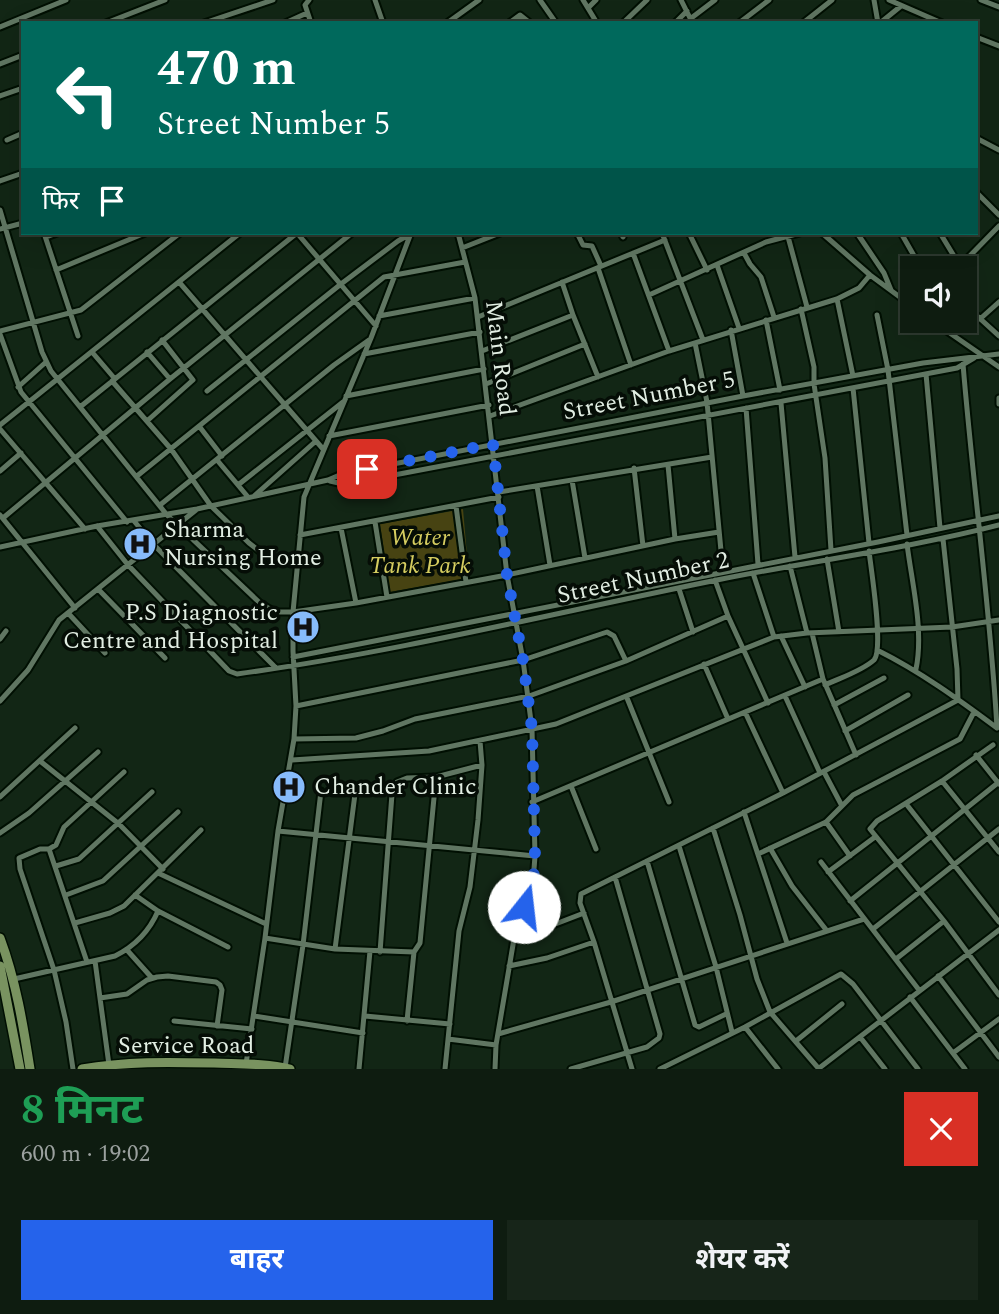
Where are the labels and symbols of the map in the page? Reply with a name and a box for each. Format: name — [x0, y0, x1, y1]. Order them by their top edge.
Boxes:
street label: Main Road — [475, 298, 525, 418]
street label: Street Number 5 — [560, 362, 738, 430]
pin — [337, 439, 397, 499]
place label: Sharma Nursing Home — [164, 512, 322, 576]
park label: Water Tank Park — [369, 520, 471, 584]
hospital icon: Sharma Nursing Home — [121, 525, 159, 563]
street label: Street Number 2 — [554, 542, 732, 614]
place label: P.S Diagnostic Centre and Hospital — [63, 595, 278, 659]
hospital icon: P.S Diagnostic Centre and Hospital — [284, 608, 322, 646]
hospital icon: Chander Clinic — [270, 768, 308, 806]
place label: Chander Clinic — [314, 769, 476, 805]
position arrow — [487, 870, 561, 944]
street label: Service Road — [118, 1028, 254, 1064]

